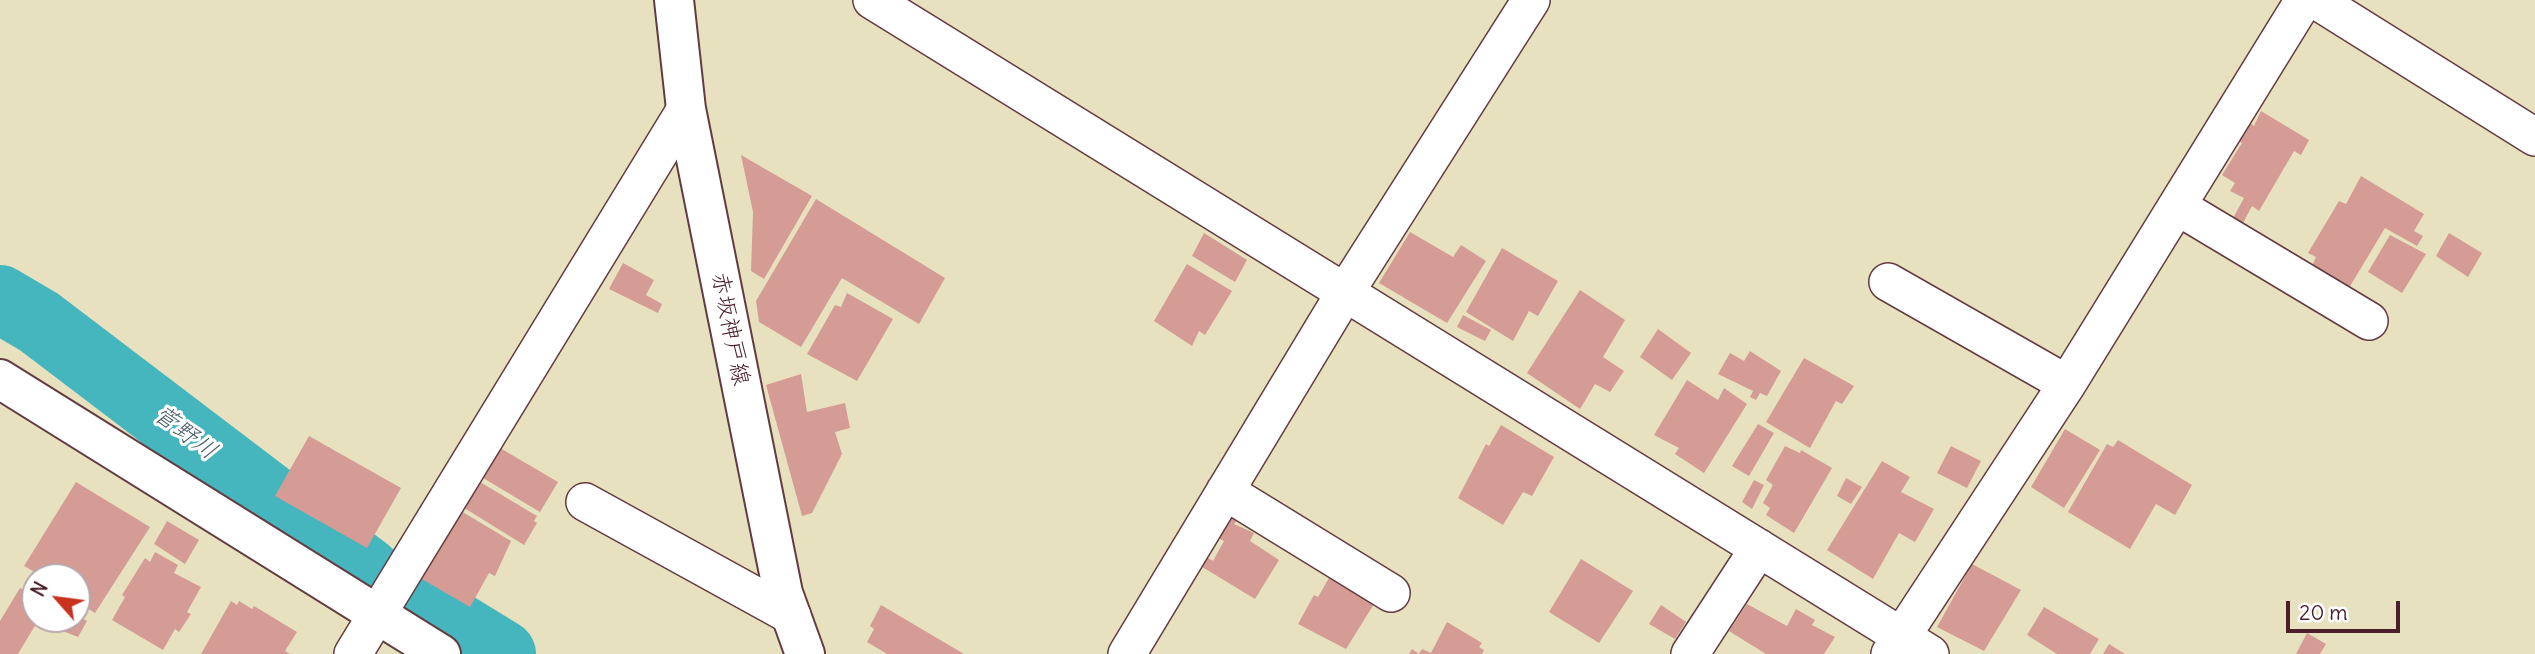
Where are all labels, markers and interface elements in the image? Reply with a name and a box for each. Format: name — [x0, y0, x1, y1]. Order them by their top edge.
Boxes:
street label: 赤坂神戸線 — [705, 270, 755, 388]
water label: 菅野川 — [148, 400, 222, 466]
north arrow — [21, 563, 91, 633]
text: N — [26, 578, 53, 601]
scale bar — [2290, 588, 2404, 632]
text: 20 m — [2299, 599, 2348, 626]

